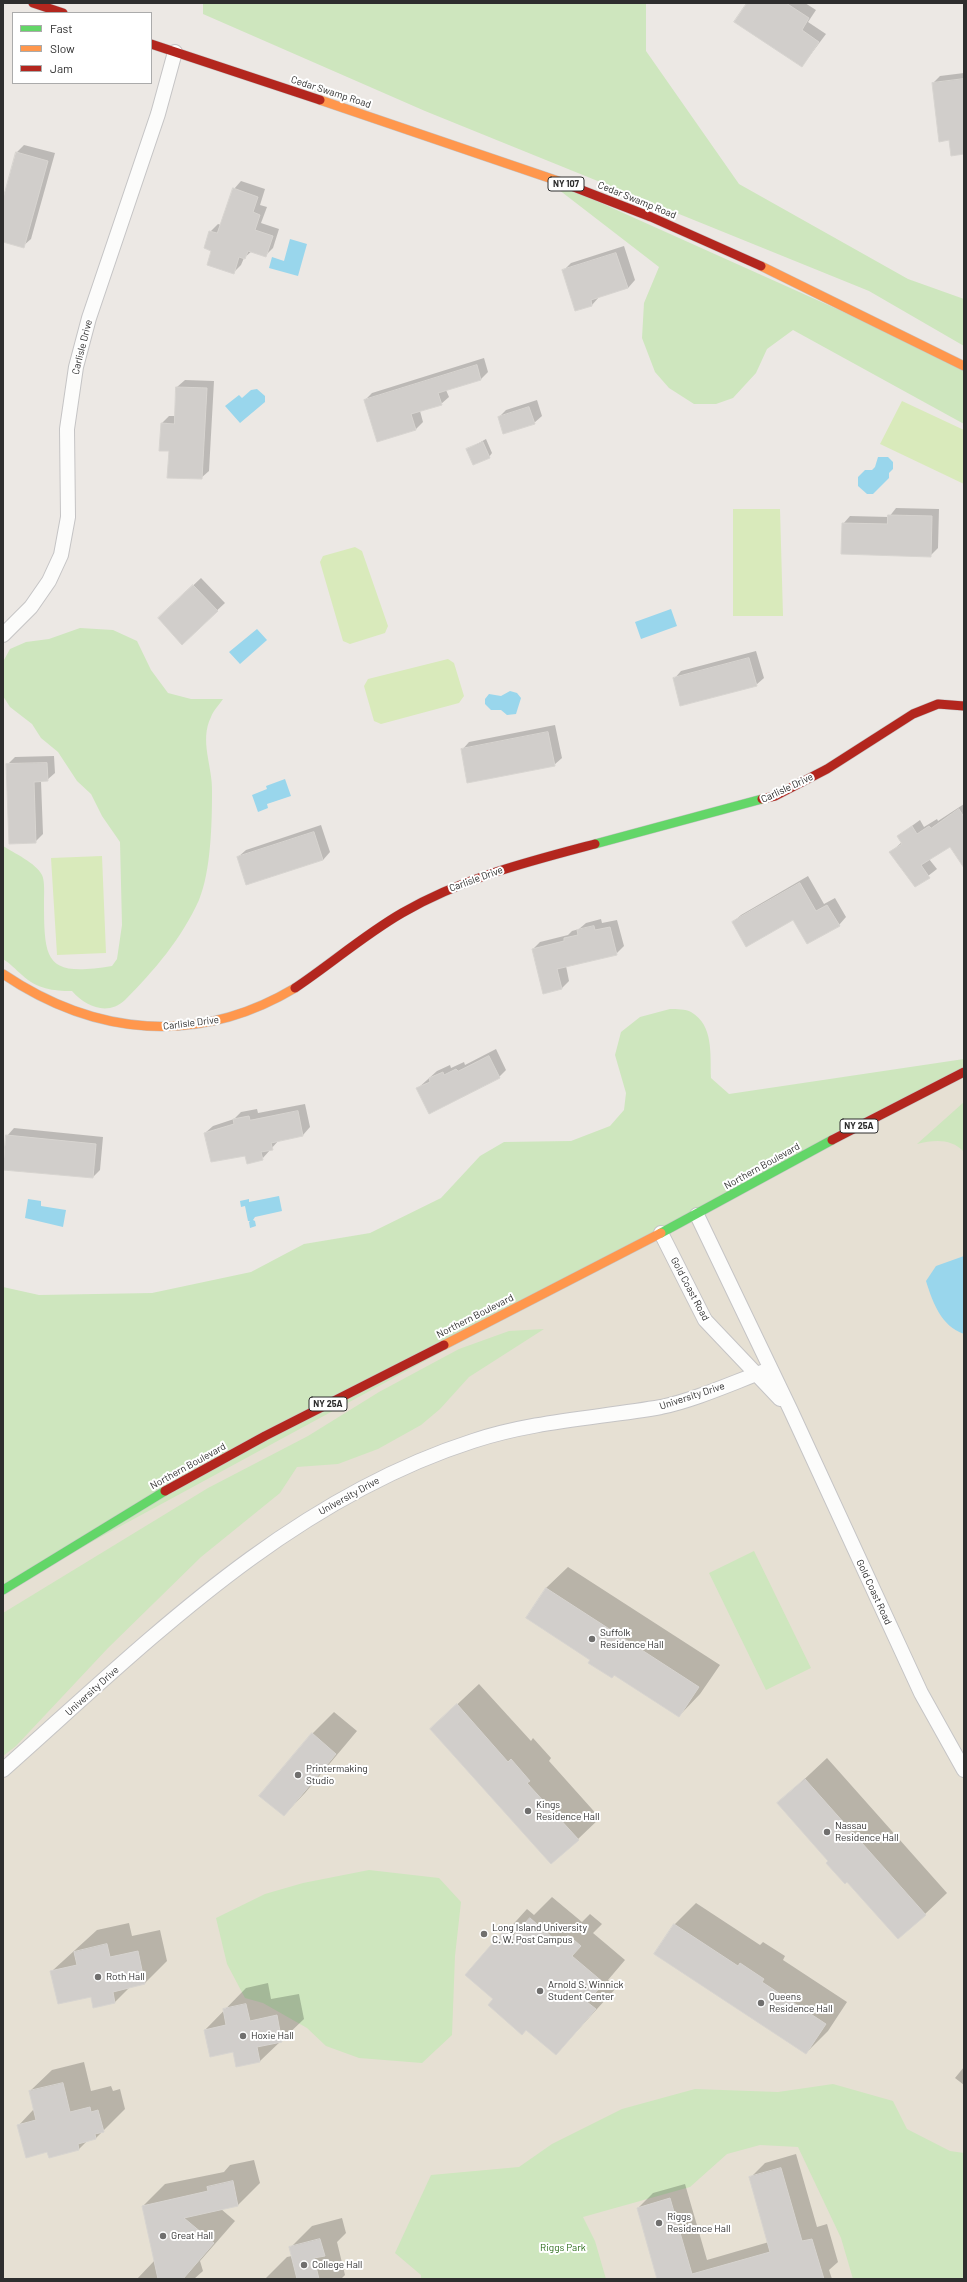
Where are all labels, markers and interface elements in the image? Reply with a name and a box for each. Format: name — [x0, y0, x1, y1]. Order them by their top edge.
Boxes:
legend — [12, 12, 152, 84]
text: Fast — [50, 21, 73, 35]
text: Slow — [50, 41, 75, 55]
text: Jam — [50, 61, 73, 75]
street label: Cedar Swamp Road — [289, 73, 373, 111]
road number: NY 107 — [548, 177, 584, 191]
street label: Cedar Swamp Road — [596, 179, 678, 221]
street label: Carlisle Drive — [69, 318, 95, 376]
street label: Carlisle Drive — [759, 771, 815, 805]
street label: Carlisle Drive — [447, 864, 505, 894]
street label: Carlisle Drive — [162, 1014, 220, 1032]
road number: NY 25A — [840, 1119, 878, 1133]
street label: Northern Boulevard — [722, 1140, 802, 1192]
street label: Gold Coast Road — [668, 1255, 712, 1323]
street label: Northern Boulevard — [435, 1291, 515, 1341]
street label: University Drive — [658, 1380, 726, 1412]
road number: NY 25A — [309, 1397, 347, 1411]
street label: Northern Boulevard — [148, 1440, 228, 1492]
street label: University Drive — [316, 1474, 382, 1518]
street label: Gold Coast Road — [854, 1558, 894, 1626]
place label: Suffolk Residence Hall — [600, 1627, 664, 1650]
marker: Suffolk Residence Hall — [587, 1634, 597, 1644]
street label: University Drive — [63, 1664, 121, 1718]
place label: Printermaking Studio — [306, 1763, 368, 1786]
marker: Printermaking Studio — [293, 1770, 303, 1780]
place label: Kings Residence Hall — [536, 1799, 600, 1822]
marker: Kings Residence Hall — [523, 1806, 533, 1816]
place label: Nassau Residence Hall — [835, 1820, 899, 1844]
marker: Nassau Residence Hall — [822, 1827, 832, 1837]
place label: Long Island University C. W. Post Campus — [492, 1922, 587, 1946]
marker: Long Island University C. W. Post Campus — [479, 1929, 489, 1939]
place label: Roth Hall — [106, 1971, 145, 1983]
marker: Roth Hall — [93, 1972, 103, 1982]
place label: Arnold S. Winnick Student Center — [548, 1979, 624, 2002]
marker: Arnold S. Winnick Student Center — [535, 1986, 545, 1996]
place label: Queens Residence Hall — [769, 1991, 833, 2014]
marker: Queens Residence Hall — [756, 1998, 766, 2008]
place label: Hoxie Hall — [251, 2030, 294, 2042]
marker: Hoxie Hall — [238, 2031, 248, 2041]
place label: Riggs Residence Hall — [667, 2211, 731, 2234]
marker: Riggs Residence Hall — [654, 2218, 664, 2228]
place label: Great Hall — [171, 2230, 213, 2242]
marker: Great Hall — [158, 2231, 168, 2241]
park label: Riggs Park — [540, 2242, 586, 2254]
place label: College Hall — [312, 2259, 362, 2271]
marker: College Hall — [299, 2260, 309, 2270]

